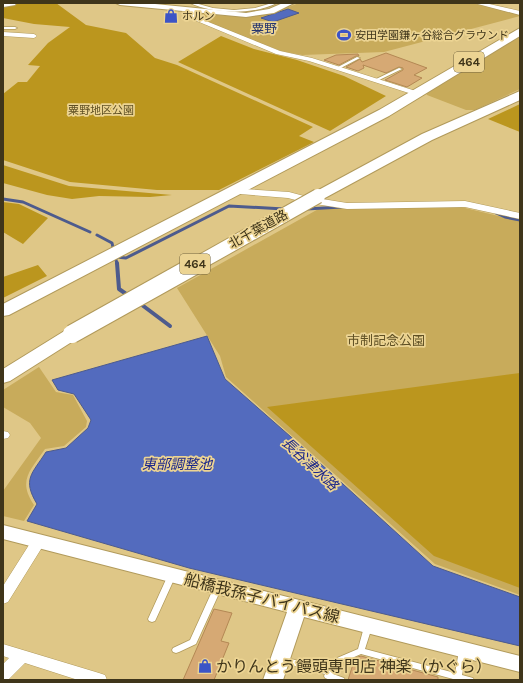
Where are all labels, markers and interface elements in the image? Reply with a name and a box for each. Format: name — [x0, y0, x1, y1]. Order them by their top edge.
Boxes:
shop icon: ホルン — [163, 8, 179, 24]
place label: ホルン — [182, 10, 215, 23]
district label: 粟野 — [251, 21, 277, 36]
sports icon: 安田学園鎌ヶ谷総合グラウンド — [336, 27, 352, 43]
place label: 安田学園鎌ヶ谷総合グラウンド — [355, 29, 509, 42]
road number: 464 — [454, 52, 484, 72]
park label: 粟野地区公園 — [68, 104, 134, 117]
street label: 北千葉道路 — [226, 207, 290, 251]
road number: 464 — [180, 254, 210, 274]
park label: 市制記念公園 — [347, 333, 425, 348]
water label: 長谷津水路 — [279, 434, 342, 495]
water label: 東部調整池 — [142, 456, 214, 473]
street label: 船橋我孫子バイパス線 — [182, 569, 342, 627]
place label: かりんとう饅頭専門店 神楽（かぐら） — [216, 657, 492, 676]
shop icon: かりんとう饅頭専門店 神楽（かぐら） — [197, 658, 213, 674]

